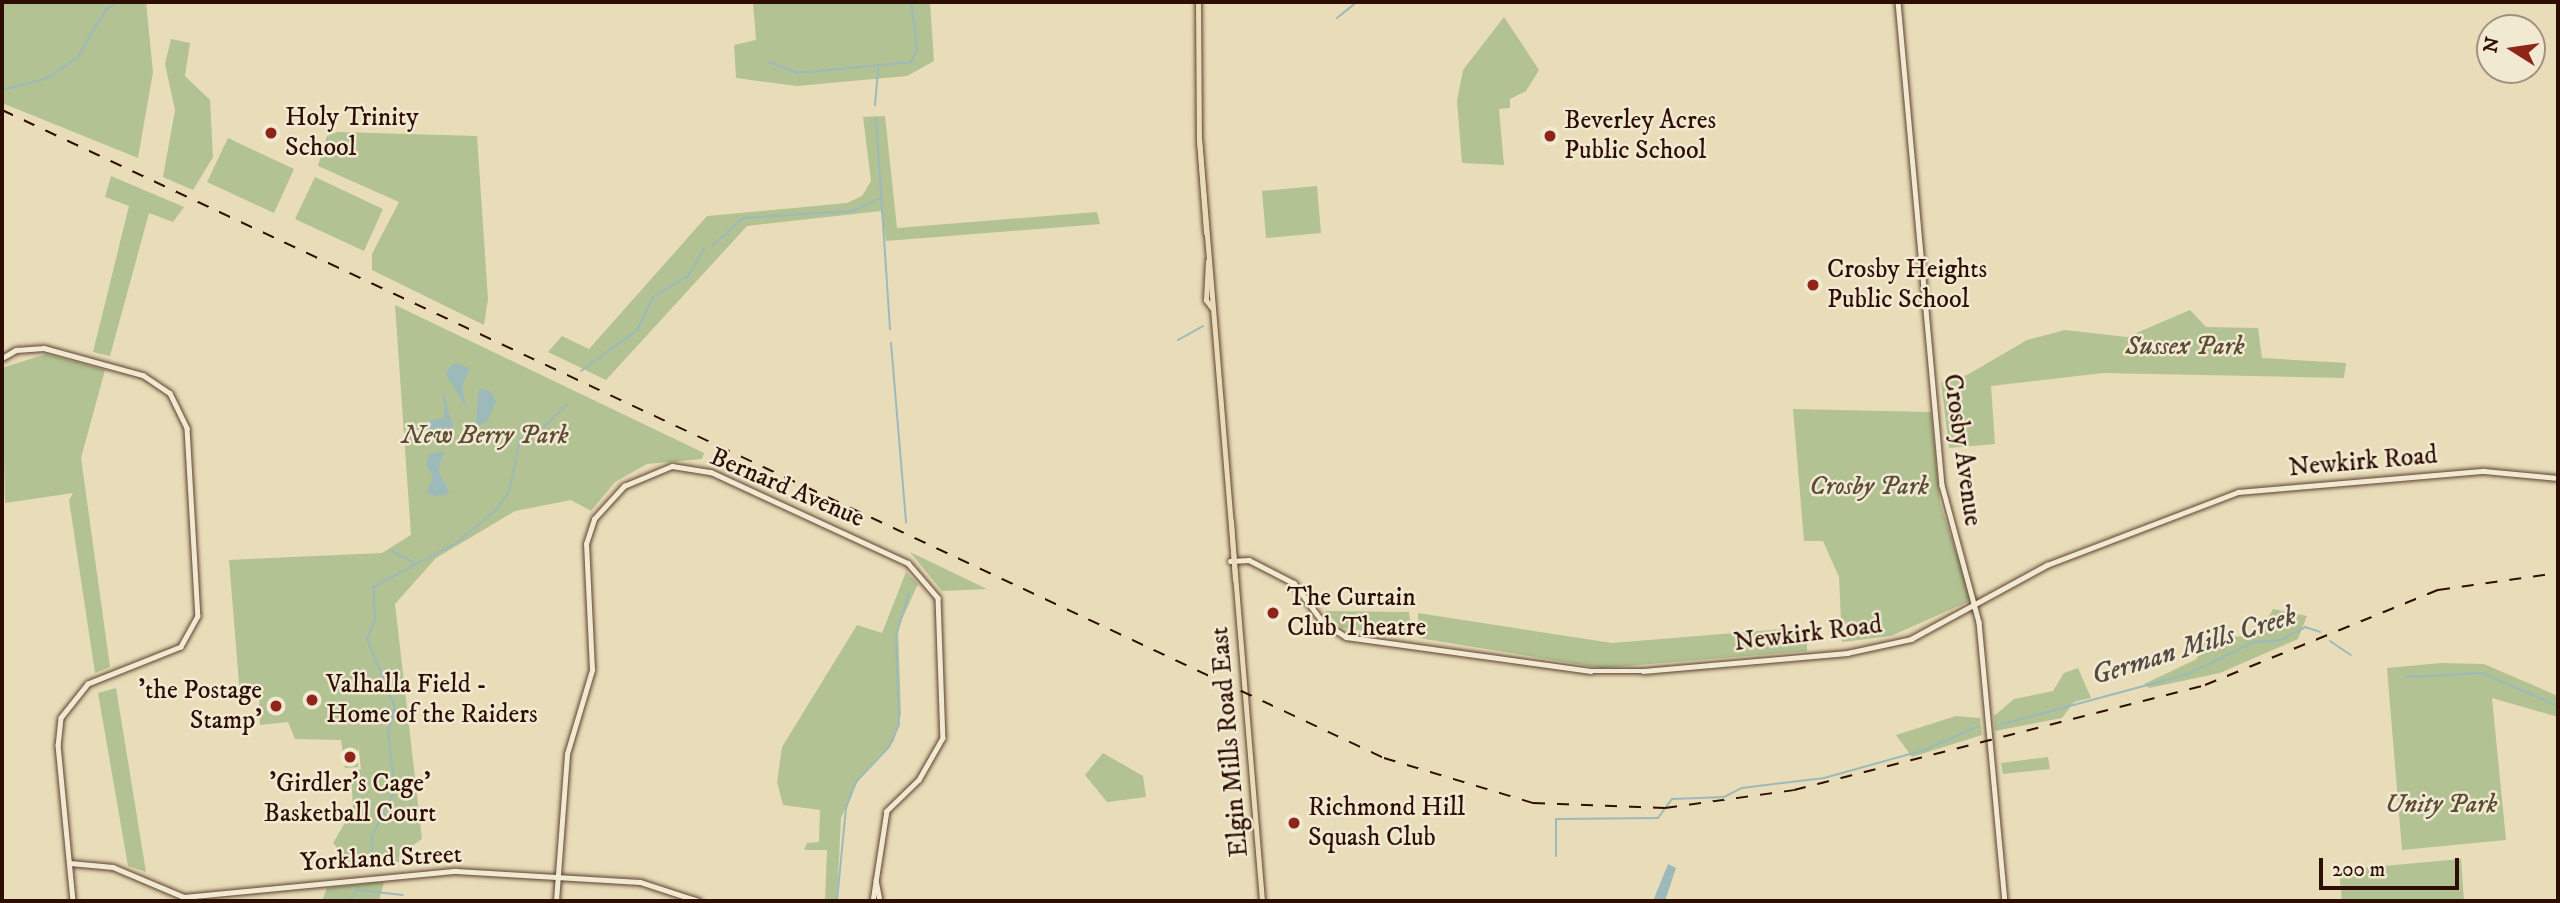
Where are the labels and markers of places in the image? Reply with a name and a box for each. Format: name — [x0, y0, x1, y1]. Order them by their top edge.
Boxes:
place label: Holy Trinity School — [285, 102, 419, 164]
place label: Beverley Acres Public School — [1564, 105, 1716, 166]
marker: Holy Trinity School — [263, 125, 279, 141]
marker: Beverley Acres Public School — [1542, 128, 1558, 144]
place label: Crosby Heights Public School — [1827, 254, 1987, 316]
marker: Crosby Heights Public School — [1805, 277, 1821, 293]
place label: The Curtain Club Theatre — [1287, 582, 1426, 644]
marker: The Curtain Club Theatre — [1265, 605, 1281, 621]
place label: Valhalla Field - Home of the Raiders — [326, 669, 538, 730]
place label: 'the Postage Stamp' — [139, 675, 262, 736]
marker: Valhalla Field - Home of the Raiders — [304, 692, 320, 708]
marker: 'the Postage Stamp' — [268, 698, 284, 714]
marker: 'Girdler's Cage' Basketball Court — [342, 749, 358, 765]
place label: 'Girdler's Cage' Basketball Court — [264, 768, 436, 830]
place label: Richmond Hill Squash Club — [1308, 792, 1465, 854]
marker: Richmond Hill Squash Club — [1286, 815, 1302, 831]

